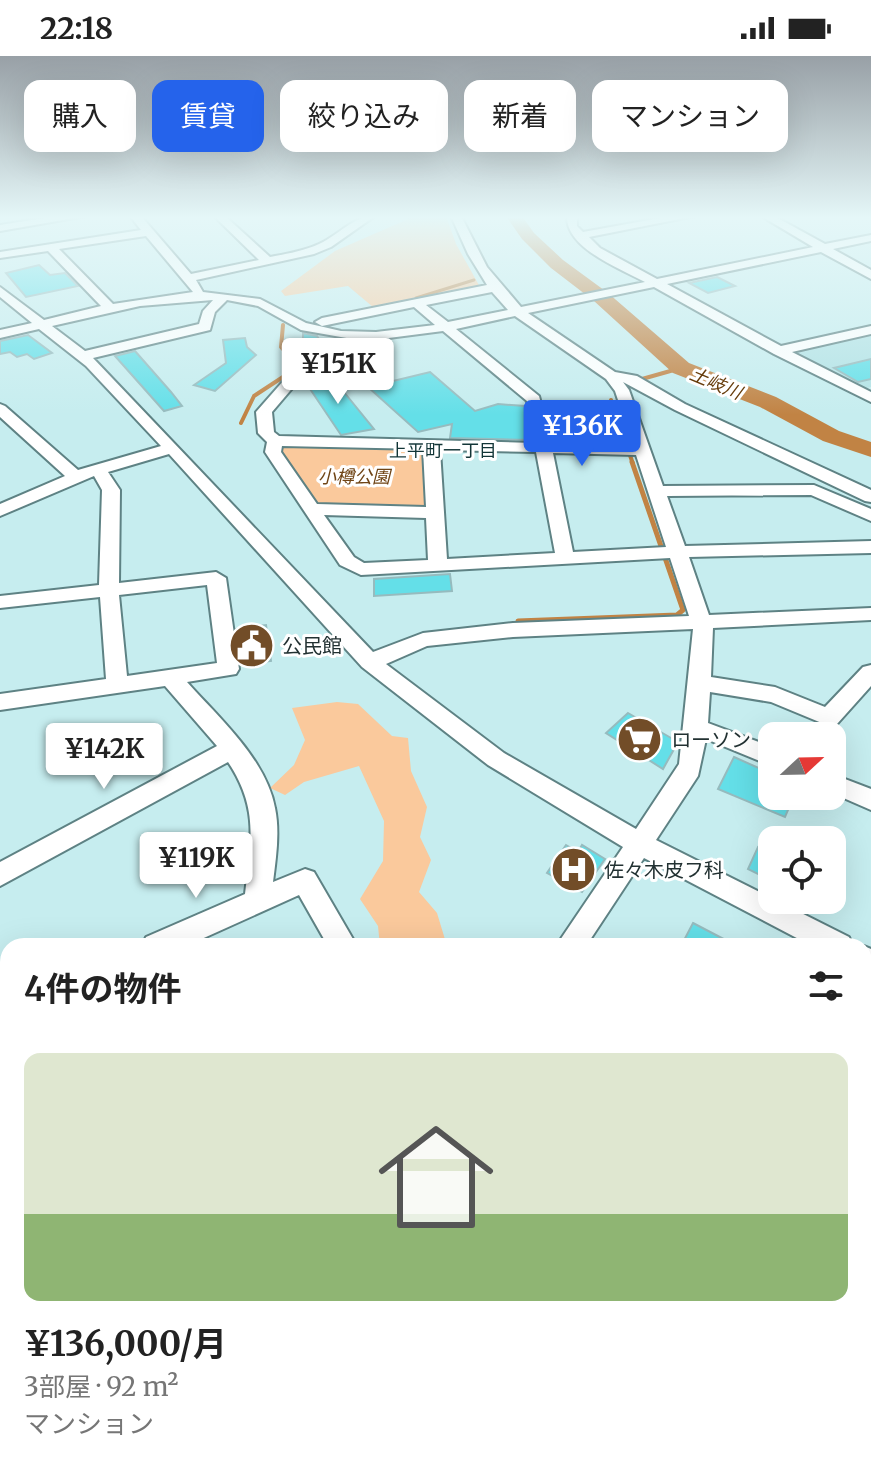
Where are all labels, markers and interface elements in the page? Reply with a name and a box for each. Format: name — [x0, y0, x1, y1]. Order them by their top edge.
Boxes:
text: 22:18 — [40, 9, 113, 47]
chip: 購入 — [24, 80, 136, 152]
chip: 賃貸 — [152, 80, 264, 152]
chip: 絞り込み — [280, 80, 448, 152]
chip: 新着 — [464, 80, 576, 152]
chip: マンション — [592, 80, 788, 152]
pin: ¥151K — [282, 338, 394, 406]
text: ¥151K — [300, 347, 376, 380]
water label: 土岐川 — [687, 362, 747, 405]
pin: ¥136K — [526, 400, 638, 468]
text: ¥136K — [542, 409, 622, 442]
district label: 上平町一丁目 — [389, 439, 497, 462]
park label: 小樽公園 — [318, 465, 393, 488]
public building icon: 公民館 — [227, 621, 275, 669]
place label: 公民館 — [282, 633, 342, 658]
supermarket icon: ローソン — [616, 715, 664, 763]
north arrow — [758, 722, 846, 810]
map controls — [758, 722, 846, 914]
pin: ¥142K — [48, 723, 160, 791]
place label: ローソン — [671, 727, 751, 752]
text: ¥142K — [64, 732, 144, 765]
button: locate — [758, 826, 846, 914]
pin: ¥119K — [140, 832, 252, 900]
text: ¥119K — [158, 841, 234, 874]
hospital icon: 佐々木皮フ科 — [549, 845, 597, 893]
place label: 佐々木皮フ科 — [604, 857, 724, 882]
icon: filters — [804, 964, 848, 1008]
text: 4件の物件 — [24, 968, 182, 1010]
icon: home — [364, 1105, 508, 1249]
text: ¥136,000/月 — [24, 1323, 227, 1365]
text: 3部屋 · 92 m² — [24, 1370, 178, 1403]
text: マンション — [24, 1407, 154, 1440]

